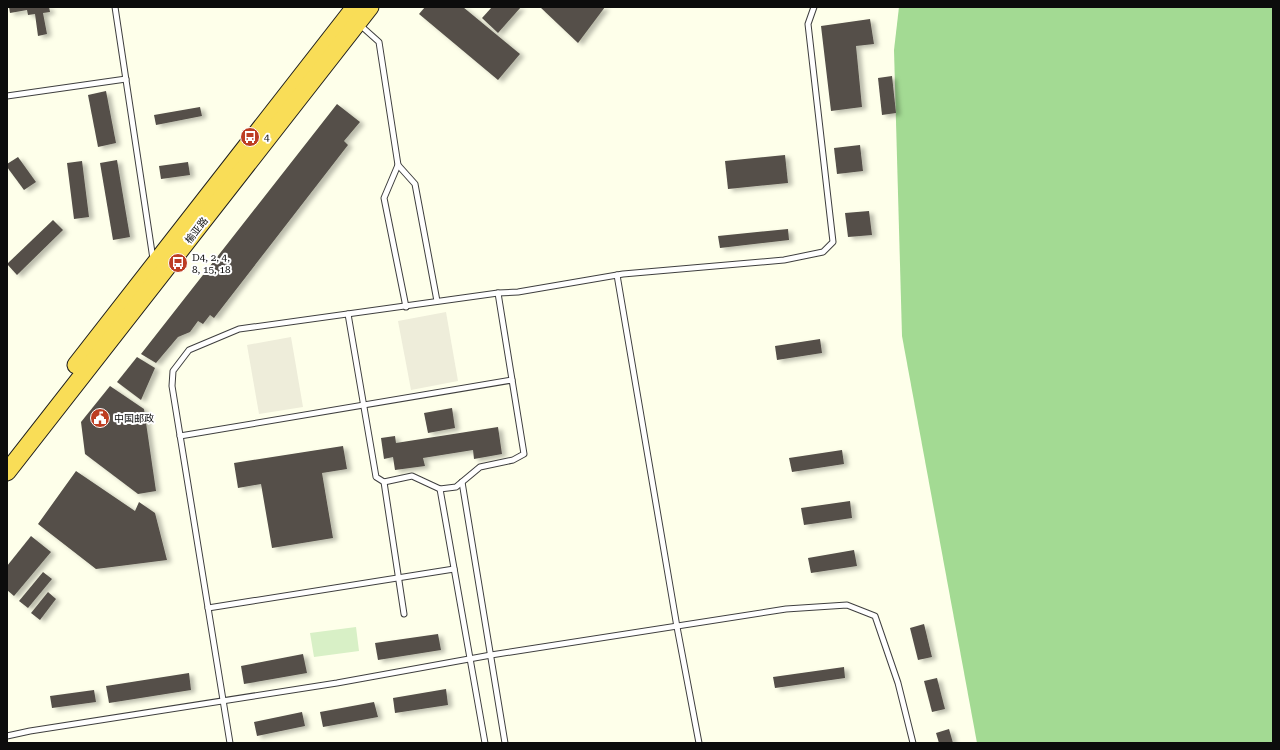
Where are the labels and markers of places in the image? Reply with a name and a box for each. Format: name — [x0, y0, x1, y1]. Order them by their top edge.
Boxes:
bus stop icon: 4 — [239, 126, 261, 148]
place label: 4 — [264, 132, 270, 143]
bus stop icon: D4, 2, 4, 8, 15, 18 — [167, 252, 189, 274]
place label: D4, 2, 4, 8, 15, 18 — [192, 252, 231, 275]
public building icon: 中国邮政 — [89, 407, 111, 429]
place label: 中国邮政 — [114, 413, 154, 424]

